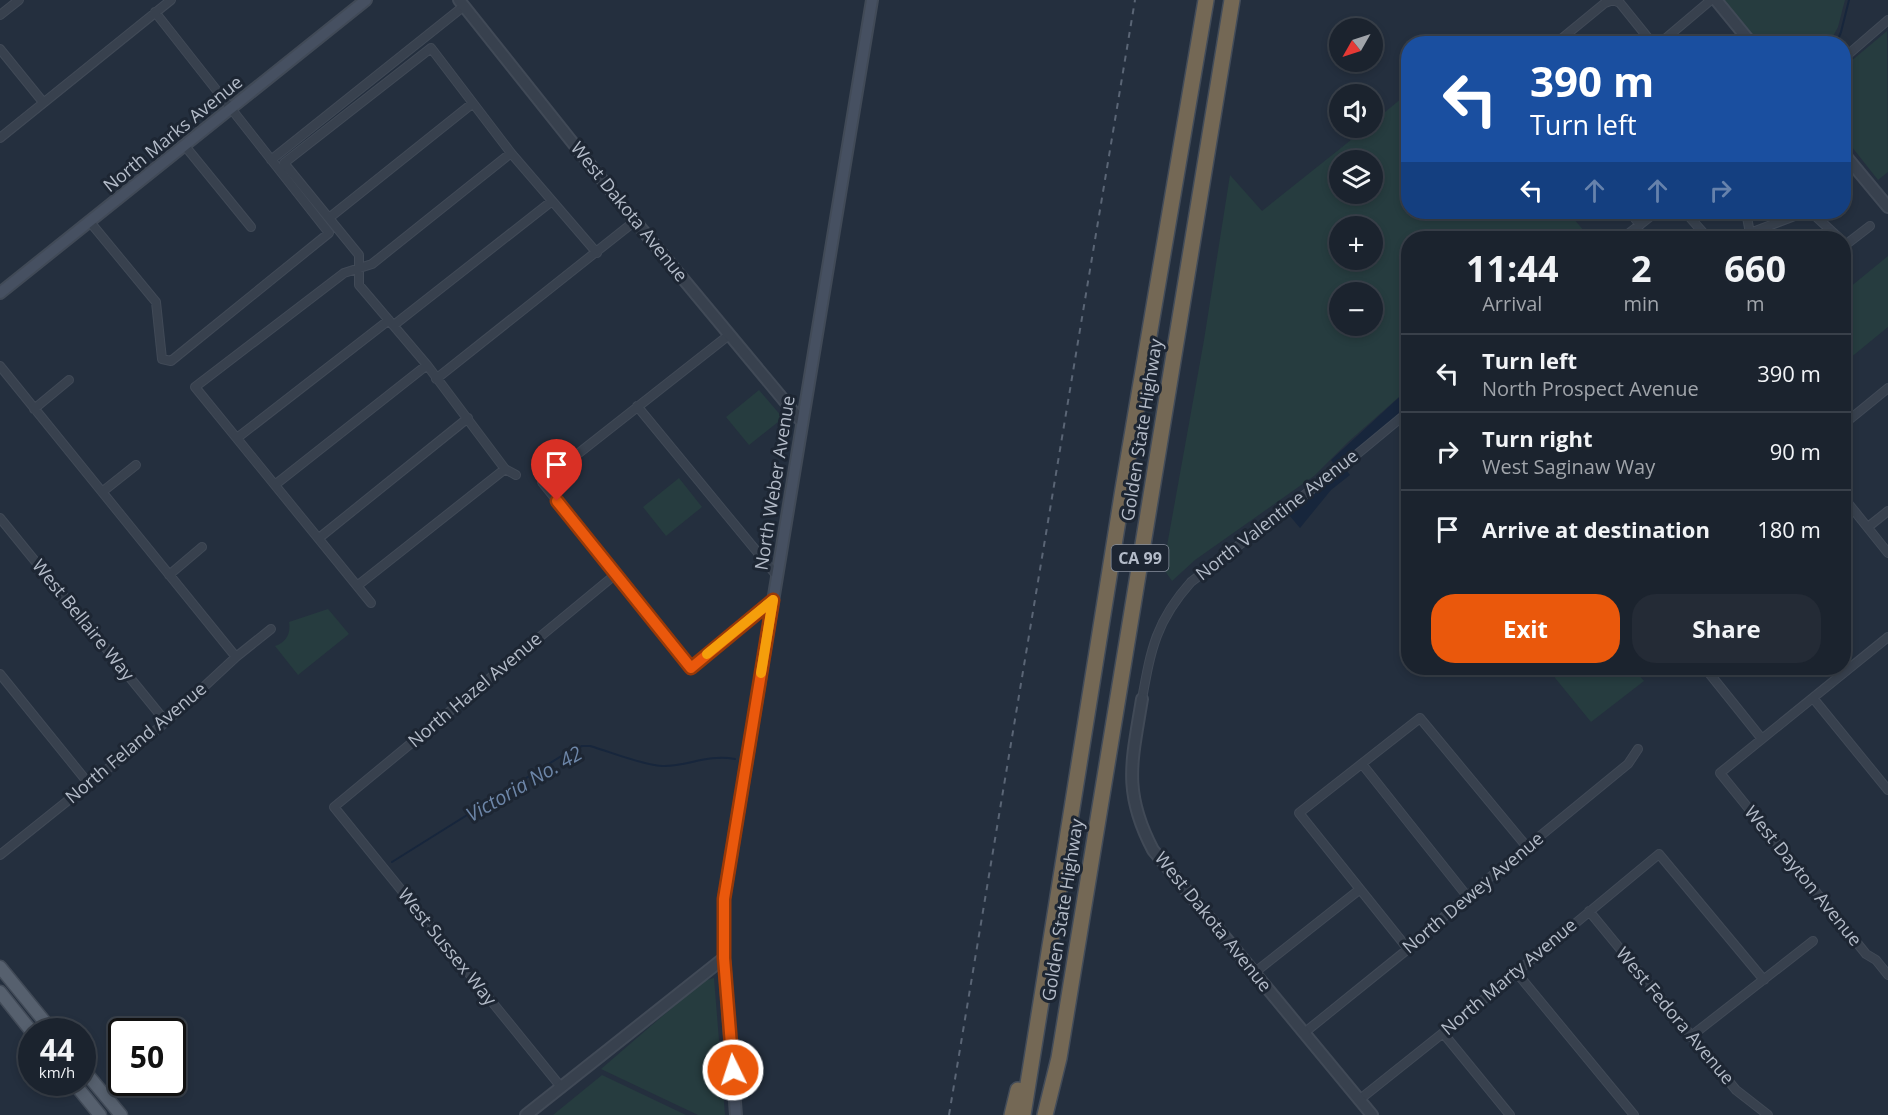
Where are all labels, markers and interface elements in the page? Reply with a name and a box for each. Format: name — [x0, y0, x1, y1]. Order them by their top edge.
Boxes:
north arrow — [1329, 18, 1383, 72]
map controls — [1329, 18, 1383, 336]
text: 390 m — [1530, 52, 1654, 109]
icon: left — [1431, 60, 1509, 138]
street label: North Marks Avenue — [98, 70, 247, 197]
button: sound — [1329, 84, 1383, 138]
text: Turn left — [1530, 106, 1637, 143]
street label: West Dakota Avenue — [566, 136, 694, 286]
button: layers — [1329, 150, 1383, 204]
icon: left — [1515, 174, 1548, 207]
icon: ahead — [1578, 174, 1611, 207]
icon: ahead — [1641, 174, 1674, 207]
icon: right — [1704, 174, 1737, 207]
button: + — [1329, 216, 1383, 270]
text: 11:44 — [1466, 244, 1559, 293]
text: 2 — [1631, 244, 1652, 293]
text: 660 — [1724, 244, 1786, 293]
button: − — [1329, 282, 1383, 336]
text: Arrival — [1482, 290, 1542, 317]
text: min — [1623, 290, 1659, 317]
text: m — [1746, 290, 1764, 317]
street label: Golden State Highway — [1115, 336, 1167, 523]
text: Turn left — [1482, 345, 1577, 375]
icon: left — [1431, 357, 1464, 390]
text: 390 m — [1757, 358, 1821, 388]
text: North Prospect Avenue — [1482, 375, 1699, 402]
street label: North Weber Avenue — [748, 394, 800, 572]
text: Turn right — [1482, 423, 1593, 453]
icon: right — [1431, 435, 1464, 468]
text: 90 m — [1770, 436, 1821, 466]
pin — [531, 439, 582, 501]
street label: North Valentine Avenue — [1190, 443, 1362, 585]
icon: arrive — [540, 448, 573, 481]
text: West Saginaw Way — [1482, 453, 1655, 480]
icon: arrive — [1431, 513, 1464, 546]
text: Arrive at destination — [1482, 514, 1710, 544]
text: 180 m — [1757, 514, 1821, 544]
road number: CA 99 — [1112, 545, 1168, 571]
street label: West Bellaire Way — [27, 554, 141, 686]
button: Exit — [1431, 594, 1620, 663]
button: Share — [1632, 594, 1821, 663]
street label: North Hazel Avenue — [402, 626, 546, 752]
street label: North Feland Avenue — [60, 676, 211, 808]
water label: Victoria No. 42 — [461, 739, 587, 828]
street label: West Dayton Avenue — [1740, 800, 1868, 951]
street label: Golden State Highway — [1036, 816, 1088, 1003]
street label: North Dewey Avenue — [1397, 826, 1548, 958]
street label: West Dakota Avenue — [1150, 846, 1278, 996]
street label: West Sussex Way — [393, 883, 503, 1011]
street label: North Marty Avenue — [1435, 912, 1581, 1040]
street label: West Fedora Avenue — [1611, 942, 1740, 1089]
speed limit sign: 50 — [108, 1018, 186, 1096]
text: 44 — [40, 1029, 74, 1070]
position arrow — [701, 1038, 765, 1102]
text: km/h — [39, 1062, 75, 1082]

